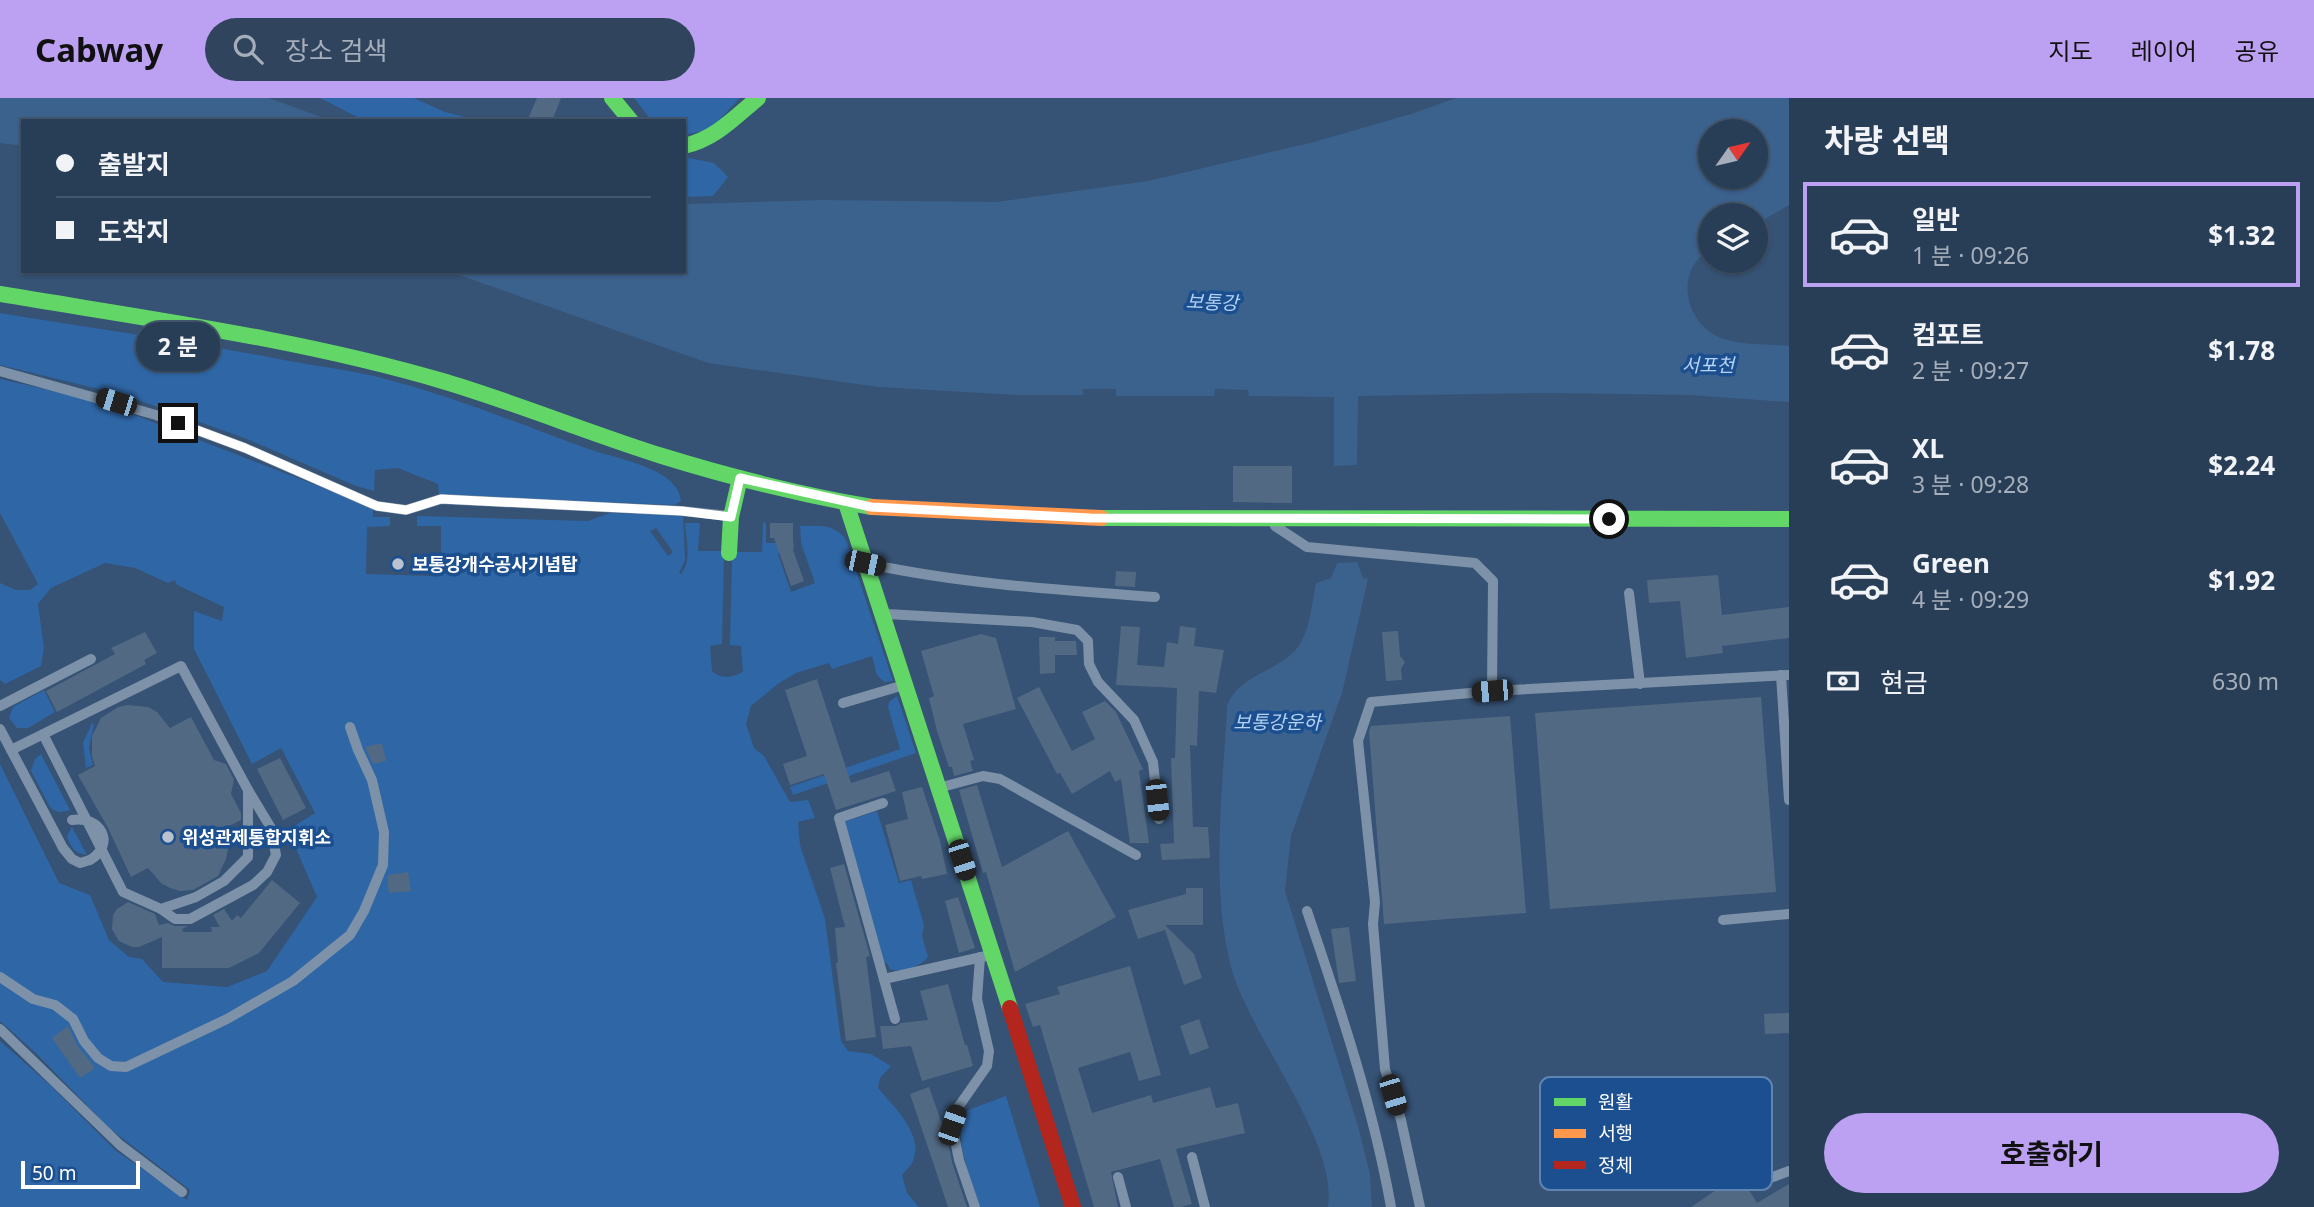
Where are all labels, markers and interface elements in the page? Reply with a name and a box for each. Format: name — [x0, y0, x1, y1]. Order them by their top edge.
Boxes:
search box — [205, 18, 695, 81]
text: Cabway — [35, 27, 163, 72]
icon: search — [229, 30, 267, 68]
text: 장소 검색 — [285, 32, 387, 68]
text: 지도 — [2048, 34, 2093, 67]
text: 레이어 — [2131, 34, 2197, 67]
text: 공유 — [2235, 34, 2279, 67]
text: 차량 선택 — [1824, 118, 1950, 161]
north arrow — [1698, 119, 1768, 189]
map controls — [1698, 119, 1768, 273]
text: 출발지 — [98, 146, 170, 182]
text: 일반 — [1912, 201, 1960, 237]
button: layers — [1698, 203, 1768, 273]
icon: car — [1828, 203, 1891, 266]
text: 도착지 — [98, 213, 170, 249]
text: $1.32 — [2208, 217, 2275, 253]
text: 1 분 · 09:26 — [1912, 239, 2029, 271]
water label: 보통강 — [1185, 288, 1241, 316]
text: 컴포트 — [1912, 316, 1984, 352]
icon: car — [1828, 318, 1891, 381]
callout: 2 분 — [136, 322, 220, 370]
text: 2 분 — [158, 330, 198, 362]
text: $1.78 — [2208, 332, 2275, 368]
water label: 서포천 — [1682, 352, 1736, 378]
text: 2 분 · 09:27 — [1912, 354, 2029, 386]
car — [93, 386, 140, 418]
route end — [162, 407, 194, 439]
text: XL — [1912, 430, 1944, 466]
icon: car — [1828, 433, 1891, 496]
text: $2.24 — [2208, 447, 2275, 483]
text: 3 분 · 09:28 — [1912, 468, 2029, 500]
route start — [1593, 503, 1625, 535]
text: Green — [1912, 545, 1990, 581]
car — [843, 548, 888, 578]
icon: car — [1828, 548, 1891, 611]
place label: 보통강개수공사기념탑 — [412, 552, 578, 576]
marker: 보통강개수공사기념탑 — [390, 556, 406, 572]
text: $1.92 — [2208, 562, 2275, 598]
text: 4 분 · 09:29 — [1912, 583, 2029, 615]
icon: cash — [1824, 662, 1862, 700]
text: 현금 — [1880, 664, 1928, 700]
text: 630 m — [2212, 665, 2279, 697]
car — [1471, 679, 1514, 703]
water label: 보통강운하 — [1233, 709, 1323, 735]
car — [1145, 778, 1170, 822]
place label: 위성관제통합지휘소 — [182, 825, 331, 849]
marker: 위성관제통합지휘소 — [160, 829, 176, 845]
car — [946, 837, 979, 883]
car — [1377, 1072, 1410, 1118]
legend — [1540, 1077, 1772, 1190]
text: 원활 — [1598, 1089, 1633, 1115]
car — [936, 1102, 969, 1148]
button: 호출하기 — [1824, 1113, 2279, 1193]
text: 서행 — [1598, 1120, 1633, 1146]
text: 정체 — [1598, 1152, 1633, 1178]
scale bar — [21, 1158, 140, 1190]
text: 50 m — [32, 1160, 76, 1186]

